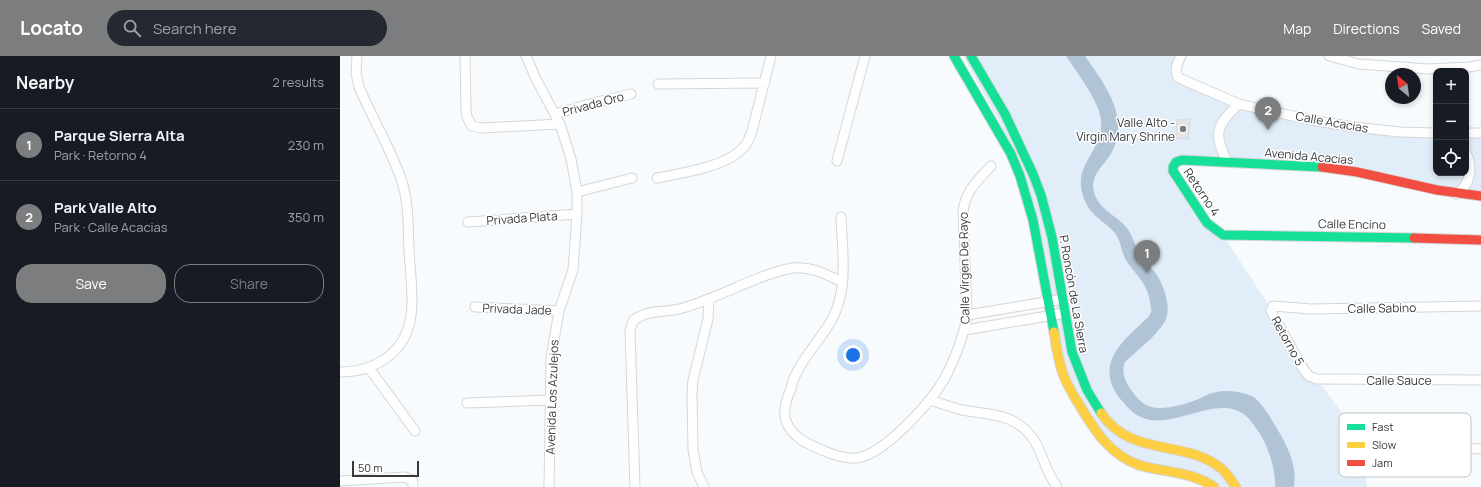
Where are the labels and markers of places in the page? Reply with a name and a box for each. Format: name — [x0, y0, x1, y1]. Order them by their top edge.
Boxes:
pin: 2 — [1255, 97, 1281, 130]
place label: Valle Alto - Virgin Mary Shrine — [1076, 114, 1175, 145]
marker: Valle Alto - Virgin Mary Shrine — [1178, 124, 1188, 134]
pin: 1 — [1134, 240, 1160, 273]

